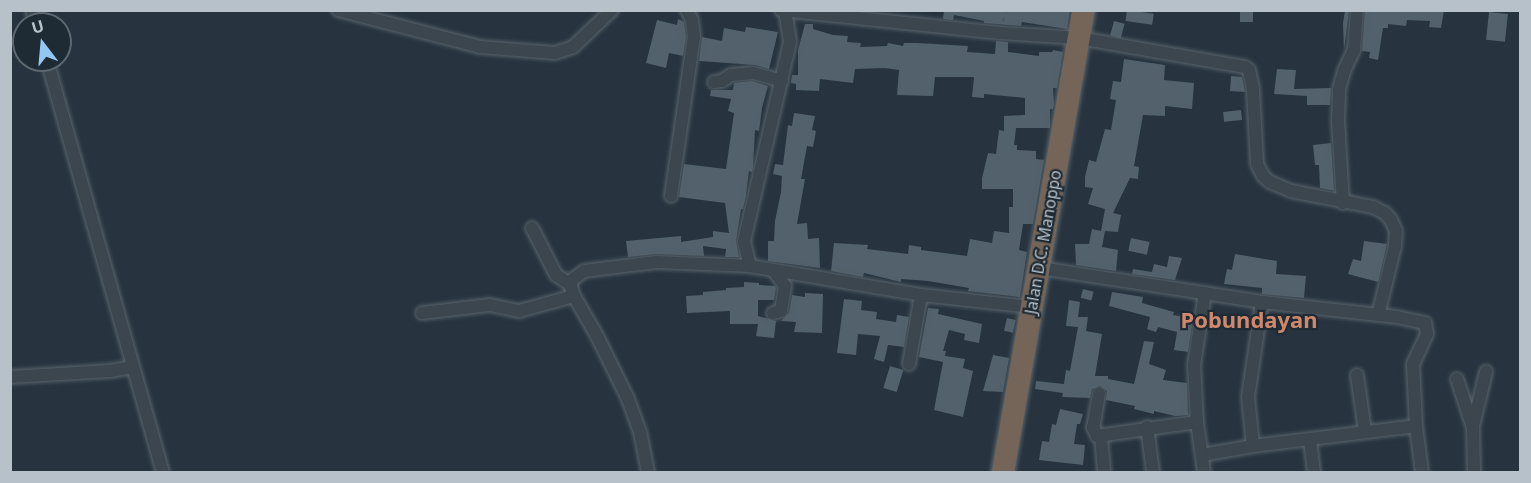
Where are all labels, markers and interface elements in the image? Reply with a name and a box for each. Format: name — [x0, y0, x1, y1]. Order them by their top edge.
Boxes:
north arrow — [12, 12, 72, 72]
text: U — [29, 14, 46, 39]
street label: Jalan D.C. Manoppo — [1021, 168, 1065, 316]
district label: Pobundayan — [1180, 307, 1318, 333]

